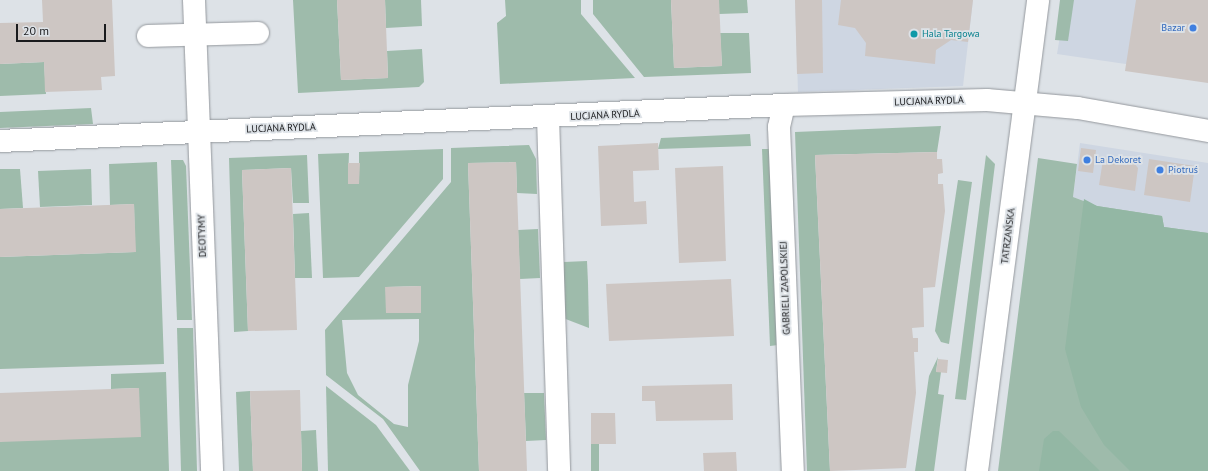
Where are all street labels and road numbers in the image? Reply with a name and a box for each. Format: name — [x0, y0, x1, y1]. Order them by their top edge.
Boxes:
street label: LUCJANA RYDLA — [894, 94, 964, 108]
street label: LUCJANA RYDLA — [570, 107, 640, 123]
street label: LUCJANA RYDLA — [246, 121, 316, 135]
street label: TATRZAŃSKA — [999, 207, 1017, 265]
street label: DEOTYMY — [195, 214, 209, 258]
street label: GABRIELI ZAPOLSKIEJ — [777, 241, 793, 335]

